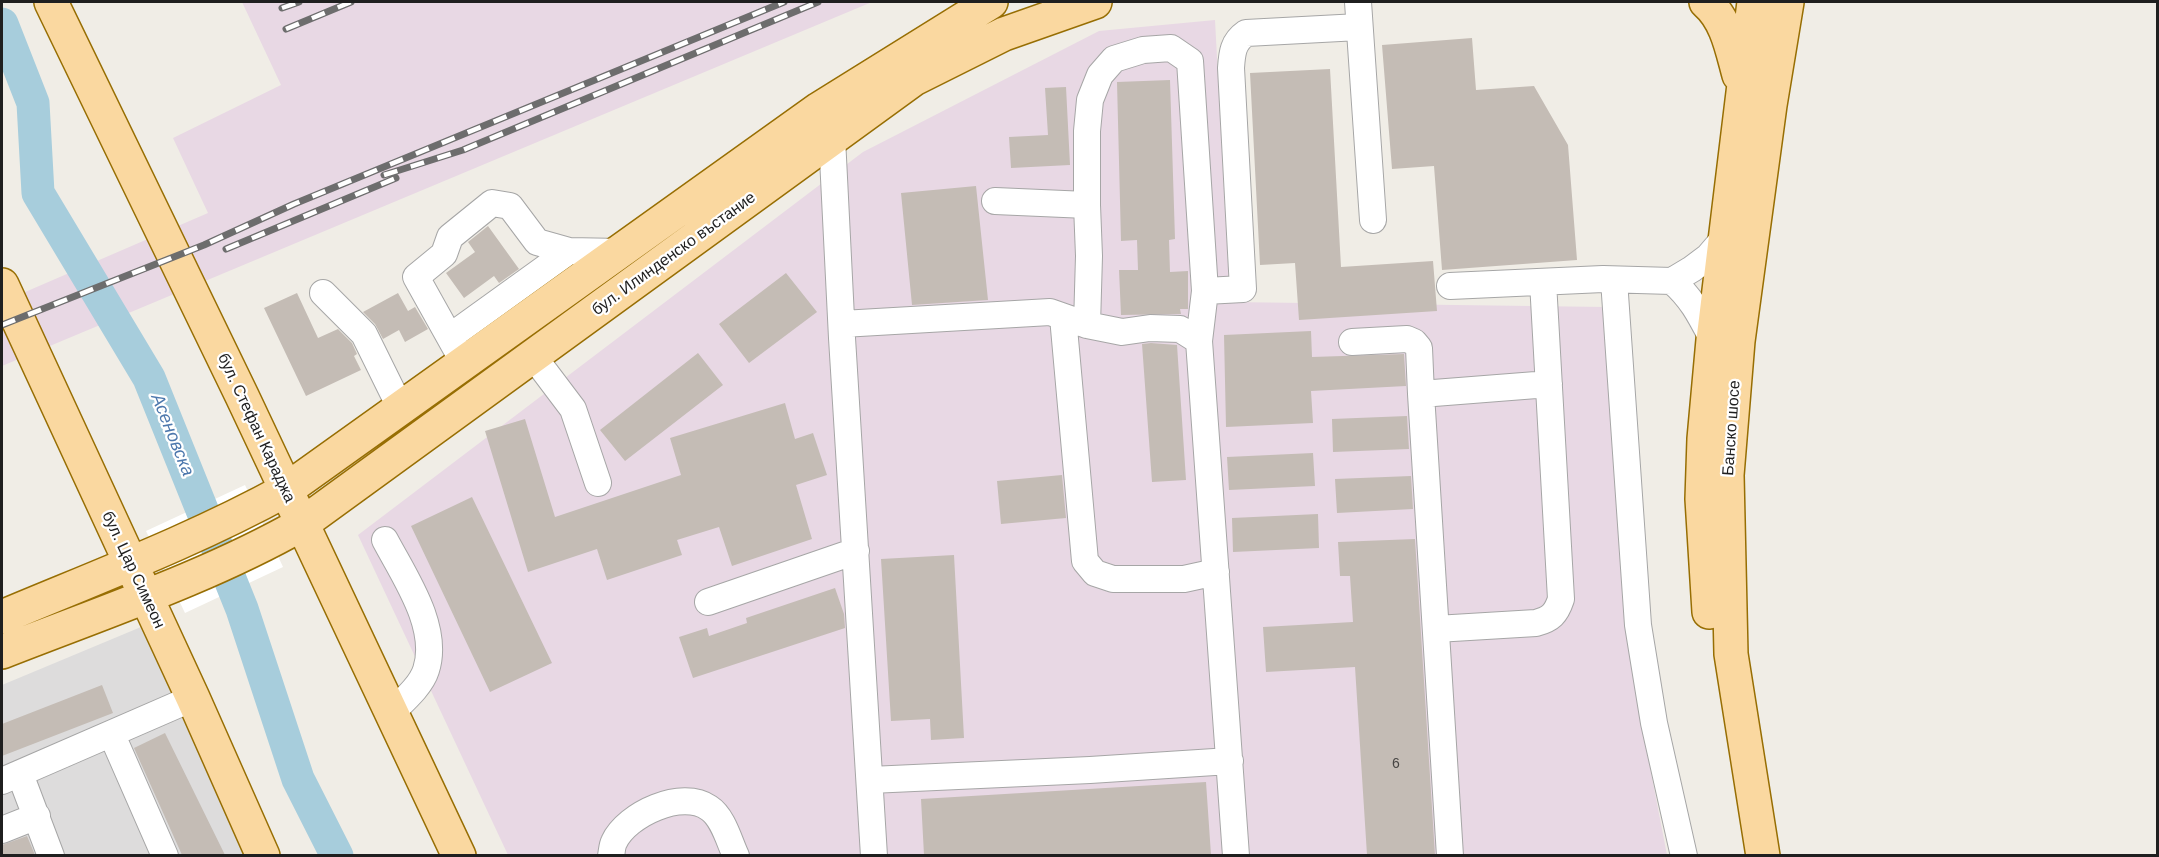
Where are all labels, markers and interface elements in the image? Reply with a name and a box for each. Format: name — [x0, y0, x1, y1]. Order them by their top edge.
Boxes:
street label: бул. Илинденско въстание — [588, 188, 760, 320]
street label: бул. Стефан Караджа — [213, 350, 299, 506]
street label: Банско шосе — [1719, 380, 1745, 476]
water label: Асеновска — [146, 391, 198, 479]
street label: бул. Цар Симеон — [97, 508, 169, 632]
house number: 6 — [1392, 756, 1400, 772]

